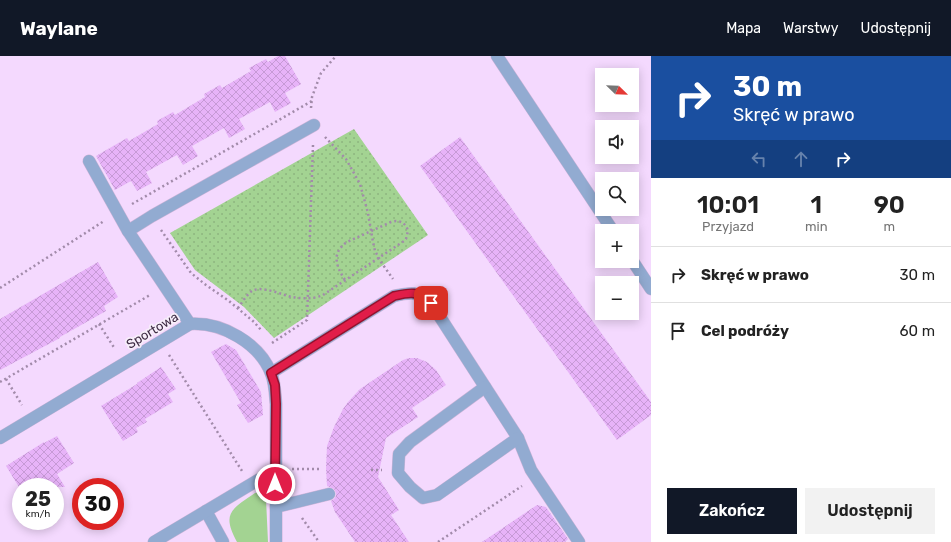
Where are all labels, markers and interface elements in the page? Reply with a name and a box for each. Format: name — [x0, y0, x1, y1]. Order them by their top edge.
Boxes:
text: Waylane — [20, 17, 98, 40]
text: Mapa — [726, 20, 761, 37]
text: Warstwy — [783, 20, 839, 37]
text: Udostępnij — [861, 20, 931, 37]
north arrow — [595, 68, 639, 112]
map controls — [595, 68, 639, 320]
text: 30 m — [733, 70, 802, 103]
icon: right — [667, 72, 719, 124]
text: Skręć w prawo — [733, 104, 854, 126]
button: sound — [595, 120, 639, 164]
icon: left — [748, 148, 770, 170]
icon: ahead — [790, 148, 812, 170]
icon: right — [832, 148, 854, 170]
button: search — [595, 172, 639, 216]
text: 10:01 — [697, 191, 759, 219]
text: 1 — [811, 191, 822, 219]
text: 90 — [874, 191, 905, 219]
text: Przyjazd — [702, 219, 754, 234]
text: min — [805, 219, 828, 234]
text: m — [884, 219, 895, 234]
button: + — [595, 224, 639, 268]
icon: right — [667, 264, 689, 286]
text: Skręć w prawo — [701, 266, 809, 284]
text: 30 m — [899, 266, 935, 284]
button: − — [595, 276, 639, 320]
pin — [414, 286, 448, 320]
icon: arrive — [420, 292, 442, 314]
street label: Sportowa — [124, 309, 181, 352]
icon: arrive — [667, 320, 689, 342]
text: Cel podróży — [701, 322, 789, 340]
text: 60 m — [899, 322, 935, 340]
position arrow — [254, 463, 296, 505]
speed limit sign: 30 — [72, 478, 124, 530]
text: 25 — [25, 487, 51, 511]
button: Zakończ — [667, 488, 797, 534]
button: Udostępnij — [805, 488, 935, 534]
text: km/h — [26, 508, 50, 520]

